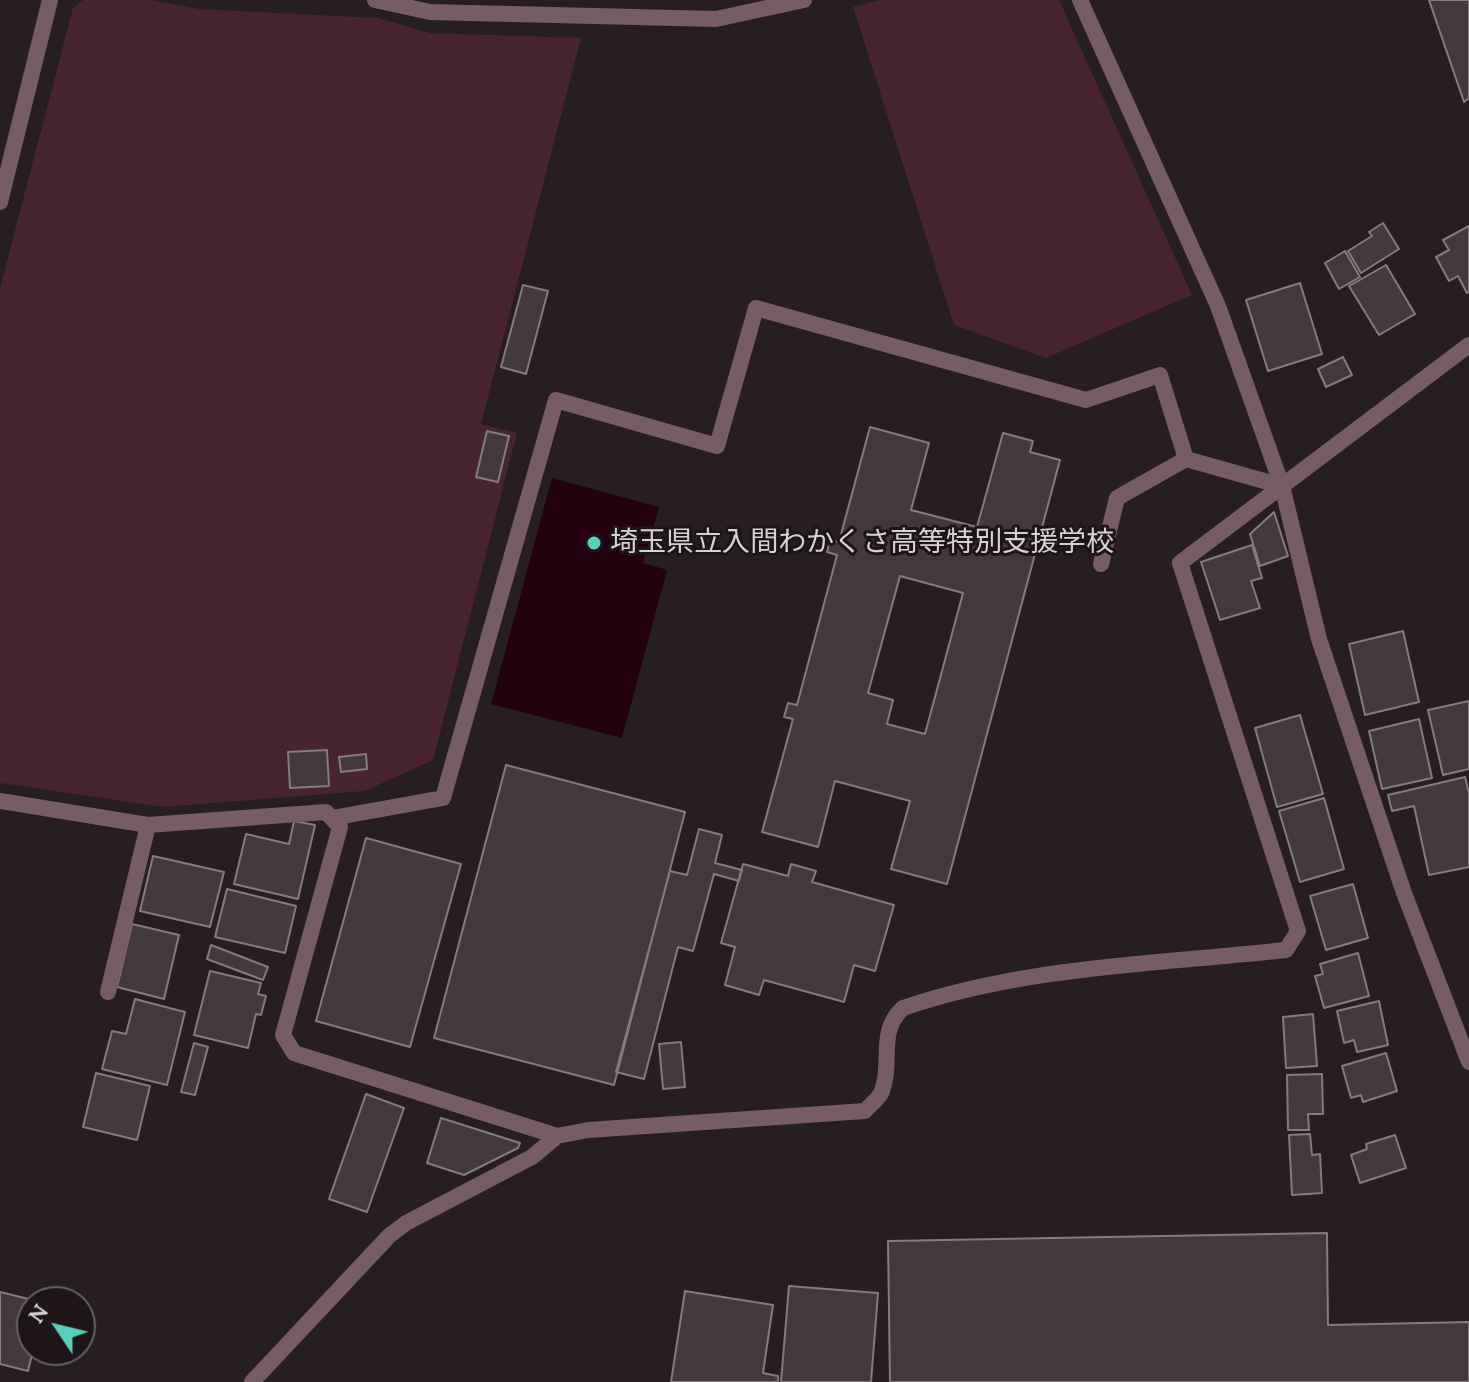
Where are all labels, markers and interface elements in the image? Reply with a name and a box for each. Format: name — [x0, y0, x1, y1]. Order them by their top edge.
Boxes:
place label: 埼玉県立入間わかくさ高等特別支援学校 — [610, 526, 1114, 560]
marker: 埼玉県立入間わかくさ高等特別支援学校 — [585, 534, 603, 552]
north arrow — [16, 1286, 96, 1366]
text: N — [22, 1298, 54, 1328]

